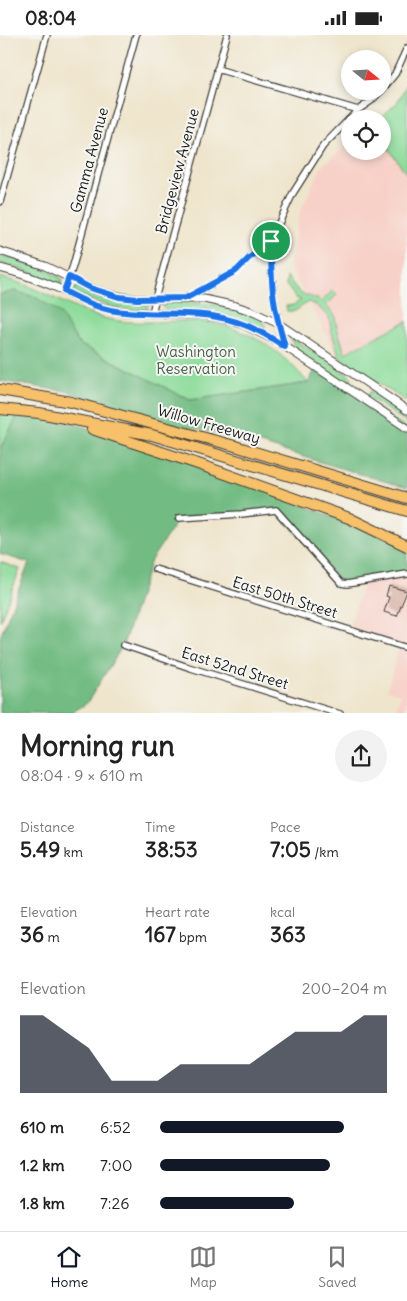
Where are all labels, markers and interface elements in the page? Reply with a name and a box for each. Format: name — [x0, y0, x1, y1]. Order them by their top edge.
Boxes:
text: 08:04 — [25, 6, 76, 30]
north arrow — [341, 50, 391, 100]
map controls — [341, 50, 391, 160]
street label: Gamma Avenue — [66, 105, 112, 215]
street label: Bridgeview Avenue — [151, 106, 203, 236]
button: locate — [341, 110, 391, 160]
pin — [250, 220, 292, 262]
icon: arrive — [257, 227, 285, 255]
park label: Washington Reservation — [156, 342, 236, 378]
street label: Willow Freeway — [155, 400, 263, 448]
street label: East 50th Street — [230, 572, 340, 622]
street label: East 52nd Street — [179, 643, 291, 693]
text: Morning run — [20, 728, 175, 764]
button: share — [335, 730, 387, 782]
text: 08:04 · 9 × 610 m — [20, 765, 143, 785]
text: Distance — [20, 818, 75, 836]
text: Time — [145, 818, 175, 836]
text: Pace — [270, 818, 300, 836]
text: 5.49 — [20, 836, 60, 863]
text: 38:53 — [145, 836, 198, 863]
text: 7:05 — [270, 836, 311, 863]
text: km — [60, 843, 83, 861]
text: /km — [311, 843, 339, 861]
text: Elevation — [20, 903, 77, 921]
text: Heart rate — [145, 903, 210, 921]
text: kcal — [270, 903, 295, 921]
text: 36 — [20, 921, 44, 948]
text: 167 — [145, 921, 176, 948]
text: 363 — [270, 921, 306, 948]
text: m — [44, 928, 60, 946]
text: bpm — [176, 928, 207, 946]
text: Elevation — [20, 978, 86, 998]
text: 200–204 m — [302, 978, 387, 998]
text: 610 m — [20, 1117, 64, 1137]
text: 6:52 — [100, 1117, 131, 1137]
text: 1.2 km — [20, 1155, 64, 1175]
text: 7:00 — [100, 1155, 133, 1175]
text: 1.8 km — [20, 1193, 65, 1213]
text: 7:26 — [100, 1193, 129, 1213]
tab: Home — [50, 1243, 88, 1291]
tab: Map — [189, 1243, 217, 1291]
tab: Saved — [318, 1243, 356, 1291]

